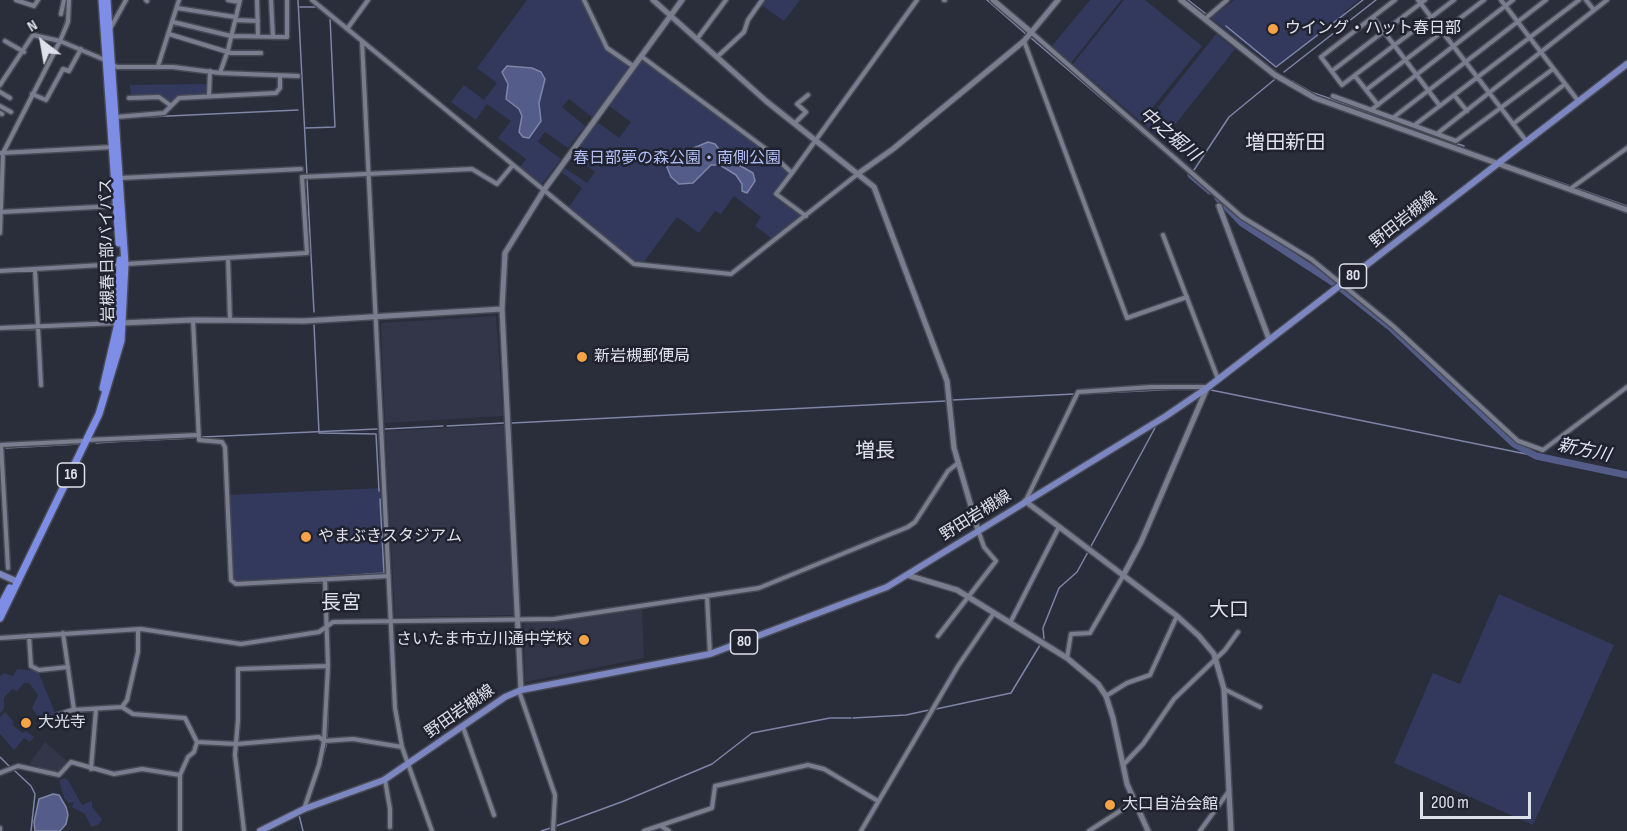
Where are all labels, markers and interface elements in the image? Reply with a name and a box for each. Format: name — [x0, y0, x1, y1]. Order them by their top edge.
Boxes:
north arrow — [12, 12, 72, 72]
text: N — [24, 16, 41, 36]
place label: ウイング・ハット春日部 — [1285, 19, 1461, 39]
marker: ウイング・ハット春日部 — [1266, 22, 1280, 36]
water label: 中之堀川 — [1134, 104, 1204, 166]
district label: 増田新田 — [1245, 132, 1325, 156]
park label: 春日部夢の森公園・南側公園 — [573, 149, 781, 169]
street label: 岩槻春日部バイパス — [97, 178, 119, 322]
street label: 野田岩槻線 — [1367, 188, 1441, 252]
road number: 80 — [1340, 264, 1366, 288]
place label: 新岩槻郵便局 — [594, 347, 690, 367]
marker: 新岩槻郵便局 — [575, 350, 589, 364]
water label: 新方川 — [1555, 435, 1613, 467]
district label: 増長 — [855, 440, 895, 464]
road number: 16 — [58, 463, 84, 487]
street label: 野田岩槻線 — [937, 487, 1015, 545]
place label: やまぶきスタジアム — [318, 527, 462, 547]
marker: やまぶきスタジアム — [299, 530, 313, 544]
district label: 長宮 — [321, 592, 361, 616]
district label: 大口 — [1209, 599, 1249, 623]
place label: さいたま市立川通中学校 — [396, 630, 572, 650]
road number: 80 — [730, 630, 758, 654]
marker: さいたま市立川通中学校 — [577, 633, 591, 647]
street label: 野田岩槻線 — [422, 681, 498, 743]
place label: 大光寺 — [38, 713, 86, 733]
marker: 大光寺 — [19, 716, 33, 730]
scale bar — [1423, 780, 1534, 818]
text: 200 m — [1431, 792, 1469, 813]
place label: 大口自治会館 — [1122, 795, 1218, 815]
marker: 大口自治会館 — [1103, 798, 1117, 812]

